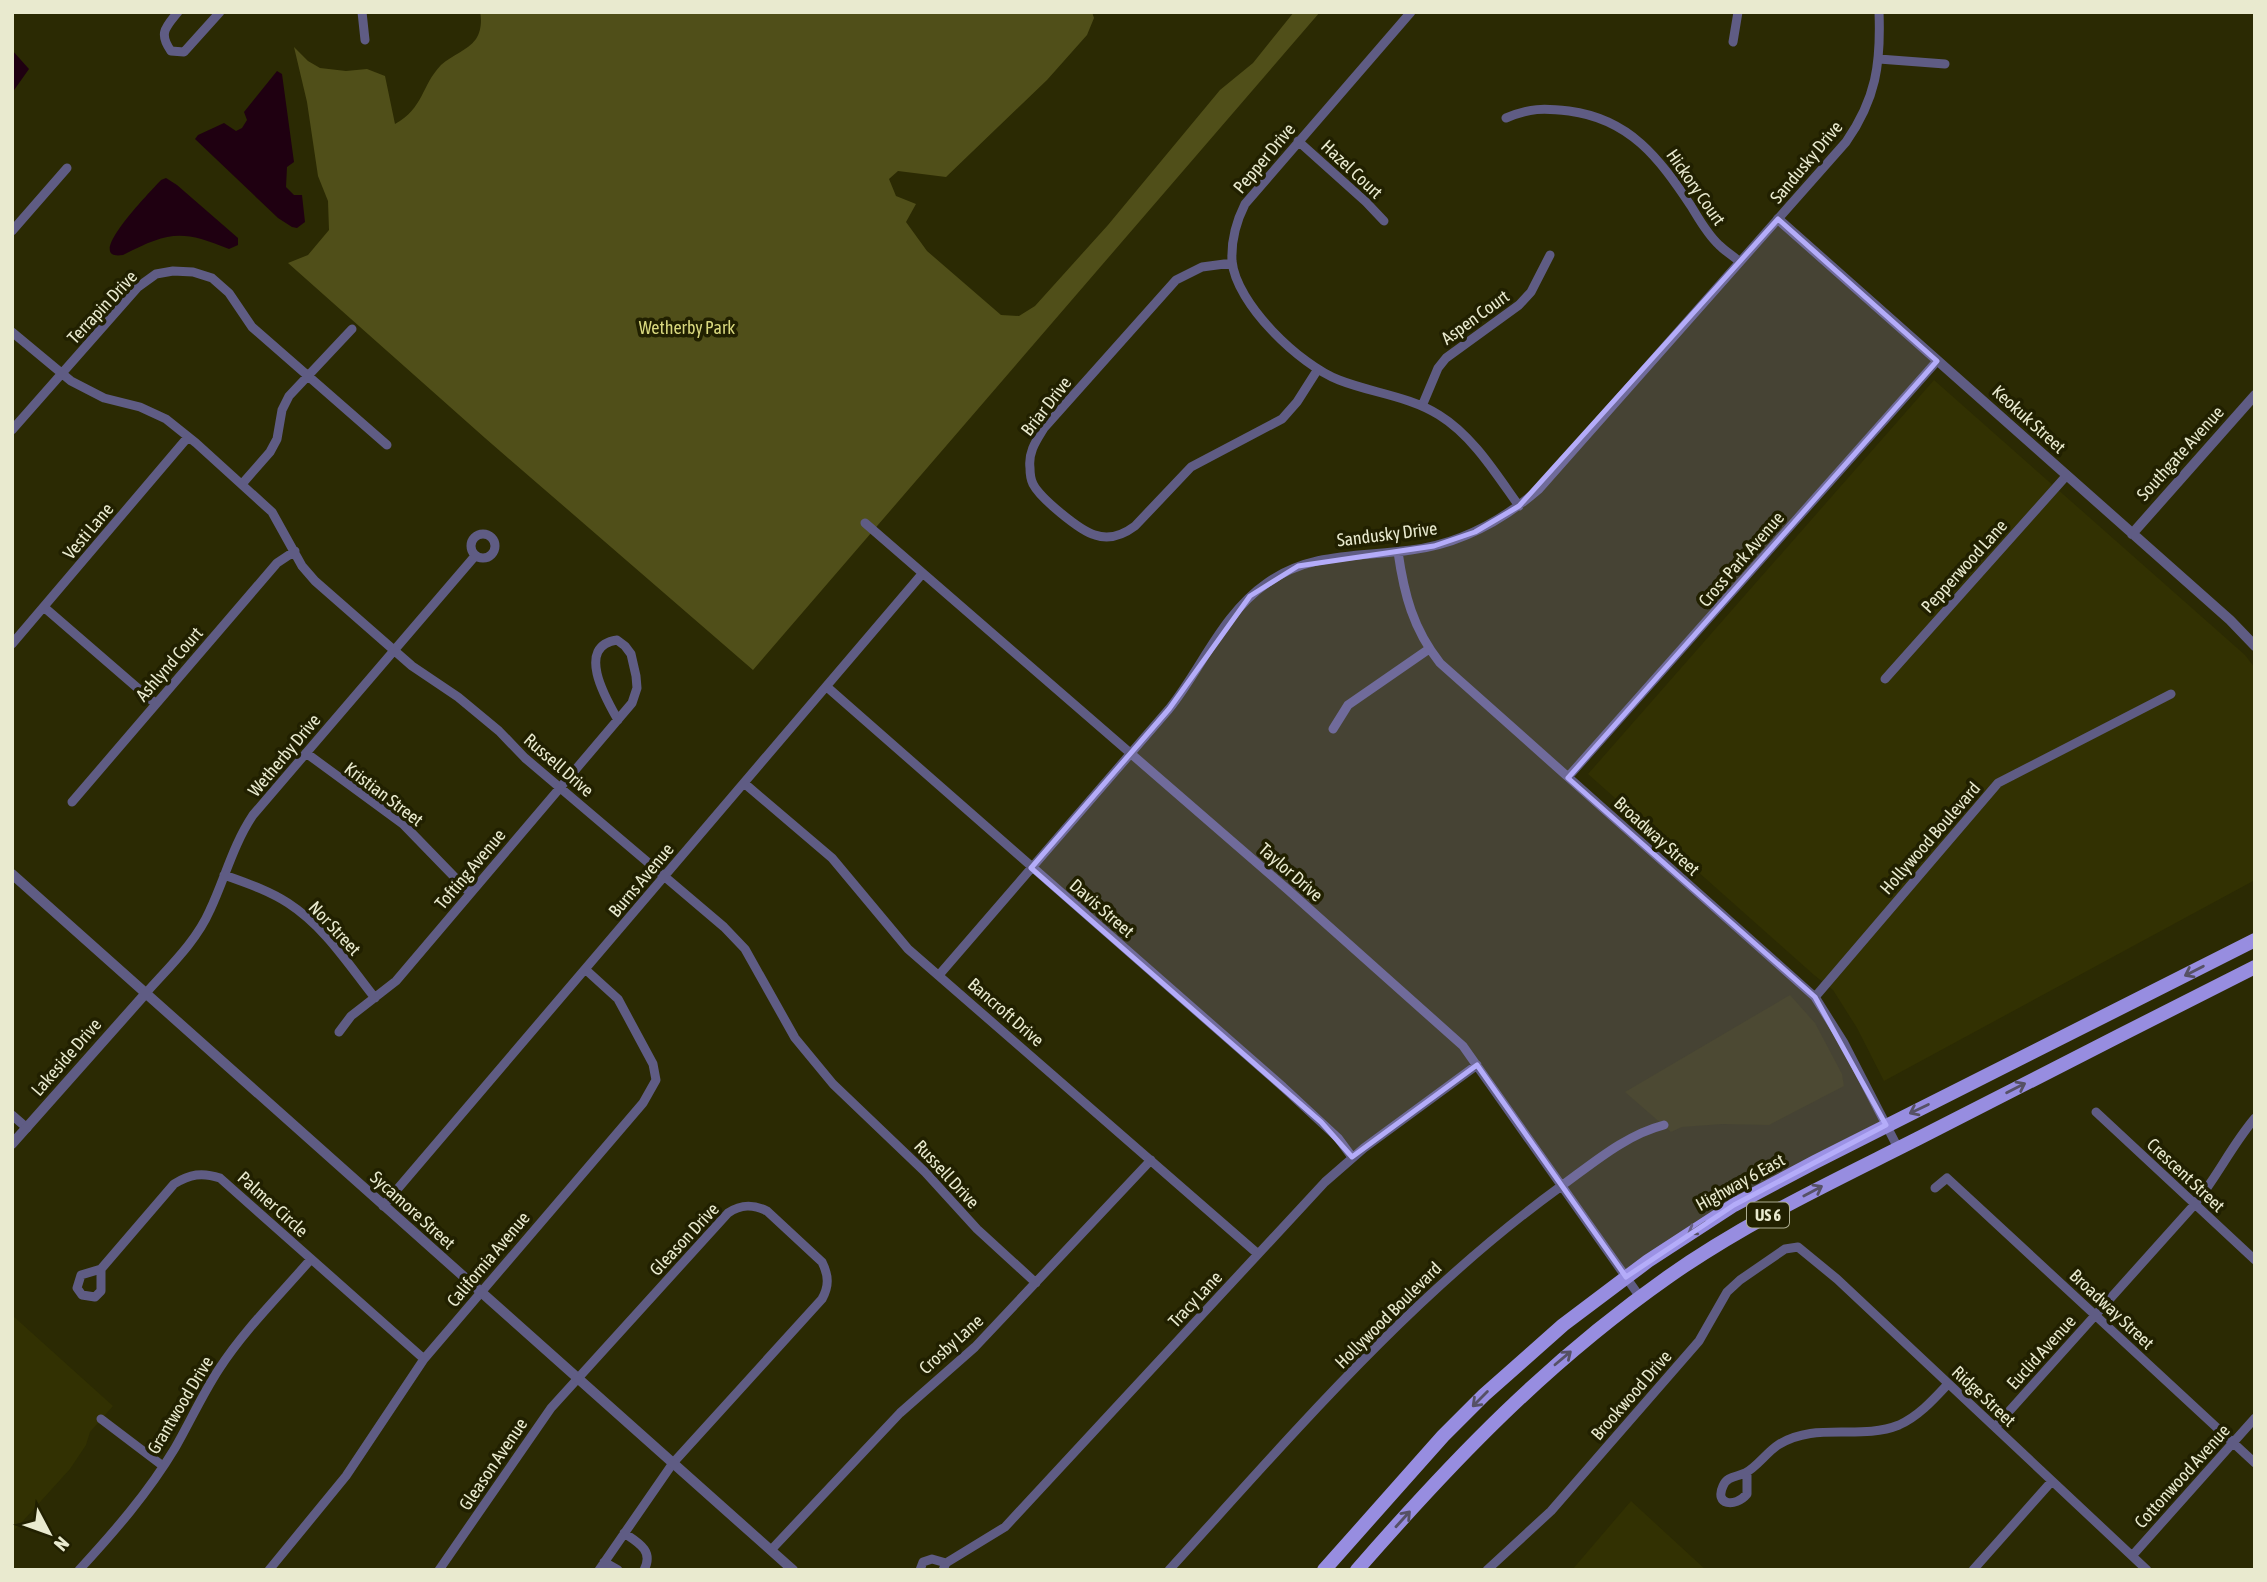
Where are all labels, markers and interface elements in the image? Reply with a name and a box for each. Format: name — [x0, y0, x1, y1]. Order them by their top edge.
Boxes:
street label: Sandusky Drive — [1766, 117, 1846, 207]
street label: Pepper Drive — [1229, 119, 1299, 197]
street label: Hazel Court — [1317, 135, 1387, 203]
street label: Hickory Court — [1662, 145, 1730, 229]
street label: Terrapin Drive — [63, 266, 141, 348]
street label: Aspen Court — [1437, 285, 1513, 349]
park label: Wetherby Park — [639, 317, 735, 338]
street label: Briar Drive — [1016, 372, 1076, 440]
street label: Keokuk Street — [1988, 381, 2070, 457]
street label: Southgate Avenue — [2132, 401, 2228, 505]
street label: Vesti Lane — [58, 499, 118, 563]
street label: Cross Park Avenue — [1694, 507, 1788, 611]
street label: Pepperwood Lane — [1917, 515, 2011, 617]
street label: Sandusky Drive — [1336, 517, 1438, 551]
street label: Ashlynd Court — [131, 623, 207, 705]
street label: Wetherby Drive — [243, 709, 325, 801]
street label: Russell Drive — [520, 729, 598, 801]
street label: Kristian Street — [341, 758, 427, 830]
street label: Hollywood Boulevard — [1876, 778, 1984, 898]
street label: Broadway Street — [1610, 792, 1704, 880]
street label: Tofting Avenue — [430, 825, 510, 913]
street label: Taylor Drive — [1255, 838, 1327, 906]
street label: Burns Avenue — [604, 839, 678, 921]
street label: Davis Street — [1066, 874, 1138, 942]
street label: Nor Street — [305, 897, 365, 959]
one-way arrow — [2184, 964, 2205, 978]
street label: Bancroft Drive — [964, 973, 1048, 1051]
street label: Lakeside Drive — [27, 1014, 105, 1100]
one-way arrow — [2005, 1081, 2026, 1095]
one-way arrow — [1909, 1103, 1930, 1116]
street label: Crescent Street — [2143, 1134, 2229, 1216]
street label: Russell Drive — [910, 1136, 984, 1212]
street label: Highway 6 East — [1692, 1149, 1788, 1215]
street label: Palmer Circle — [233, 1167, 313, 1241]
street label: Sycamore Street — [366, 1167, 460, 1253]
one-way arrow — [1802, 1184, 1823, 1198]
street label: Gleason Drive — [645, 1198, 723, 1280]
road number: US 6 — [1747, 1203, 1789, 1228]
street label: California Avenue — [442, 1207, 534, 1311]
one-way arrow — [1688, 1222, 1708, 1236]
street label: Hollywood Boulevard — [1330, 1257, 1446, 1373]
street label: Broadway Street — [2066, 1265, 2158, 1353]
street label: Tracy Lane — [1164, 1267, 1226, 1331]
street label: Crosby Lane — [915, 1310, 987, 1378]
street label: Euclid Avenue — [2002, 1311, 2080, 1393]
street label: Brookwood Drive — [1586, 1346, 1676, 1444]
one-way arrow — [1554, 1350, 1572, 1366]
street label: Grantwood Drive — [143, 1352, 217, 1458]
street label: Ridge Street — [1948, 1361, 2020, 1431]
one-way arrow — [1472, 1390, 1489, 1407]
street label: Gleason Avenue — [455, 1414, 531, 1514]
street label: Cottonwood Avenue — [2130, 1420, 2234, 1532]
north arrow — [14, 1498, 84, 1568]
one-way arrow — [1394, 1510, 1410, 1528]
text: N — [50, 1533, 74, 1556]

